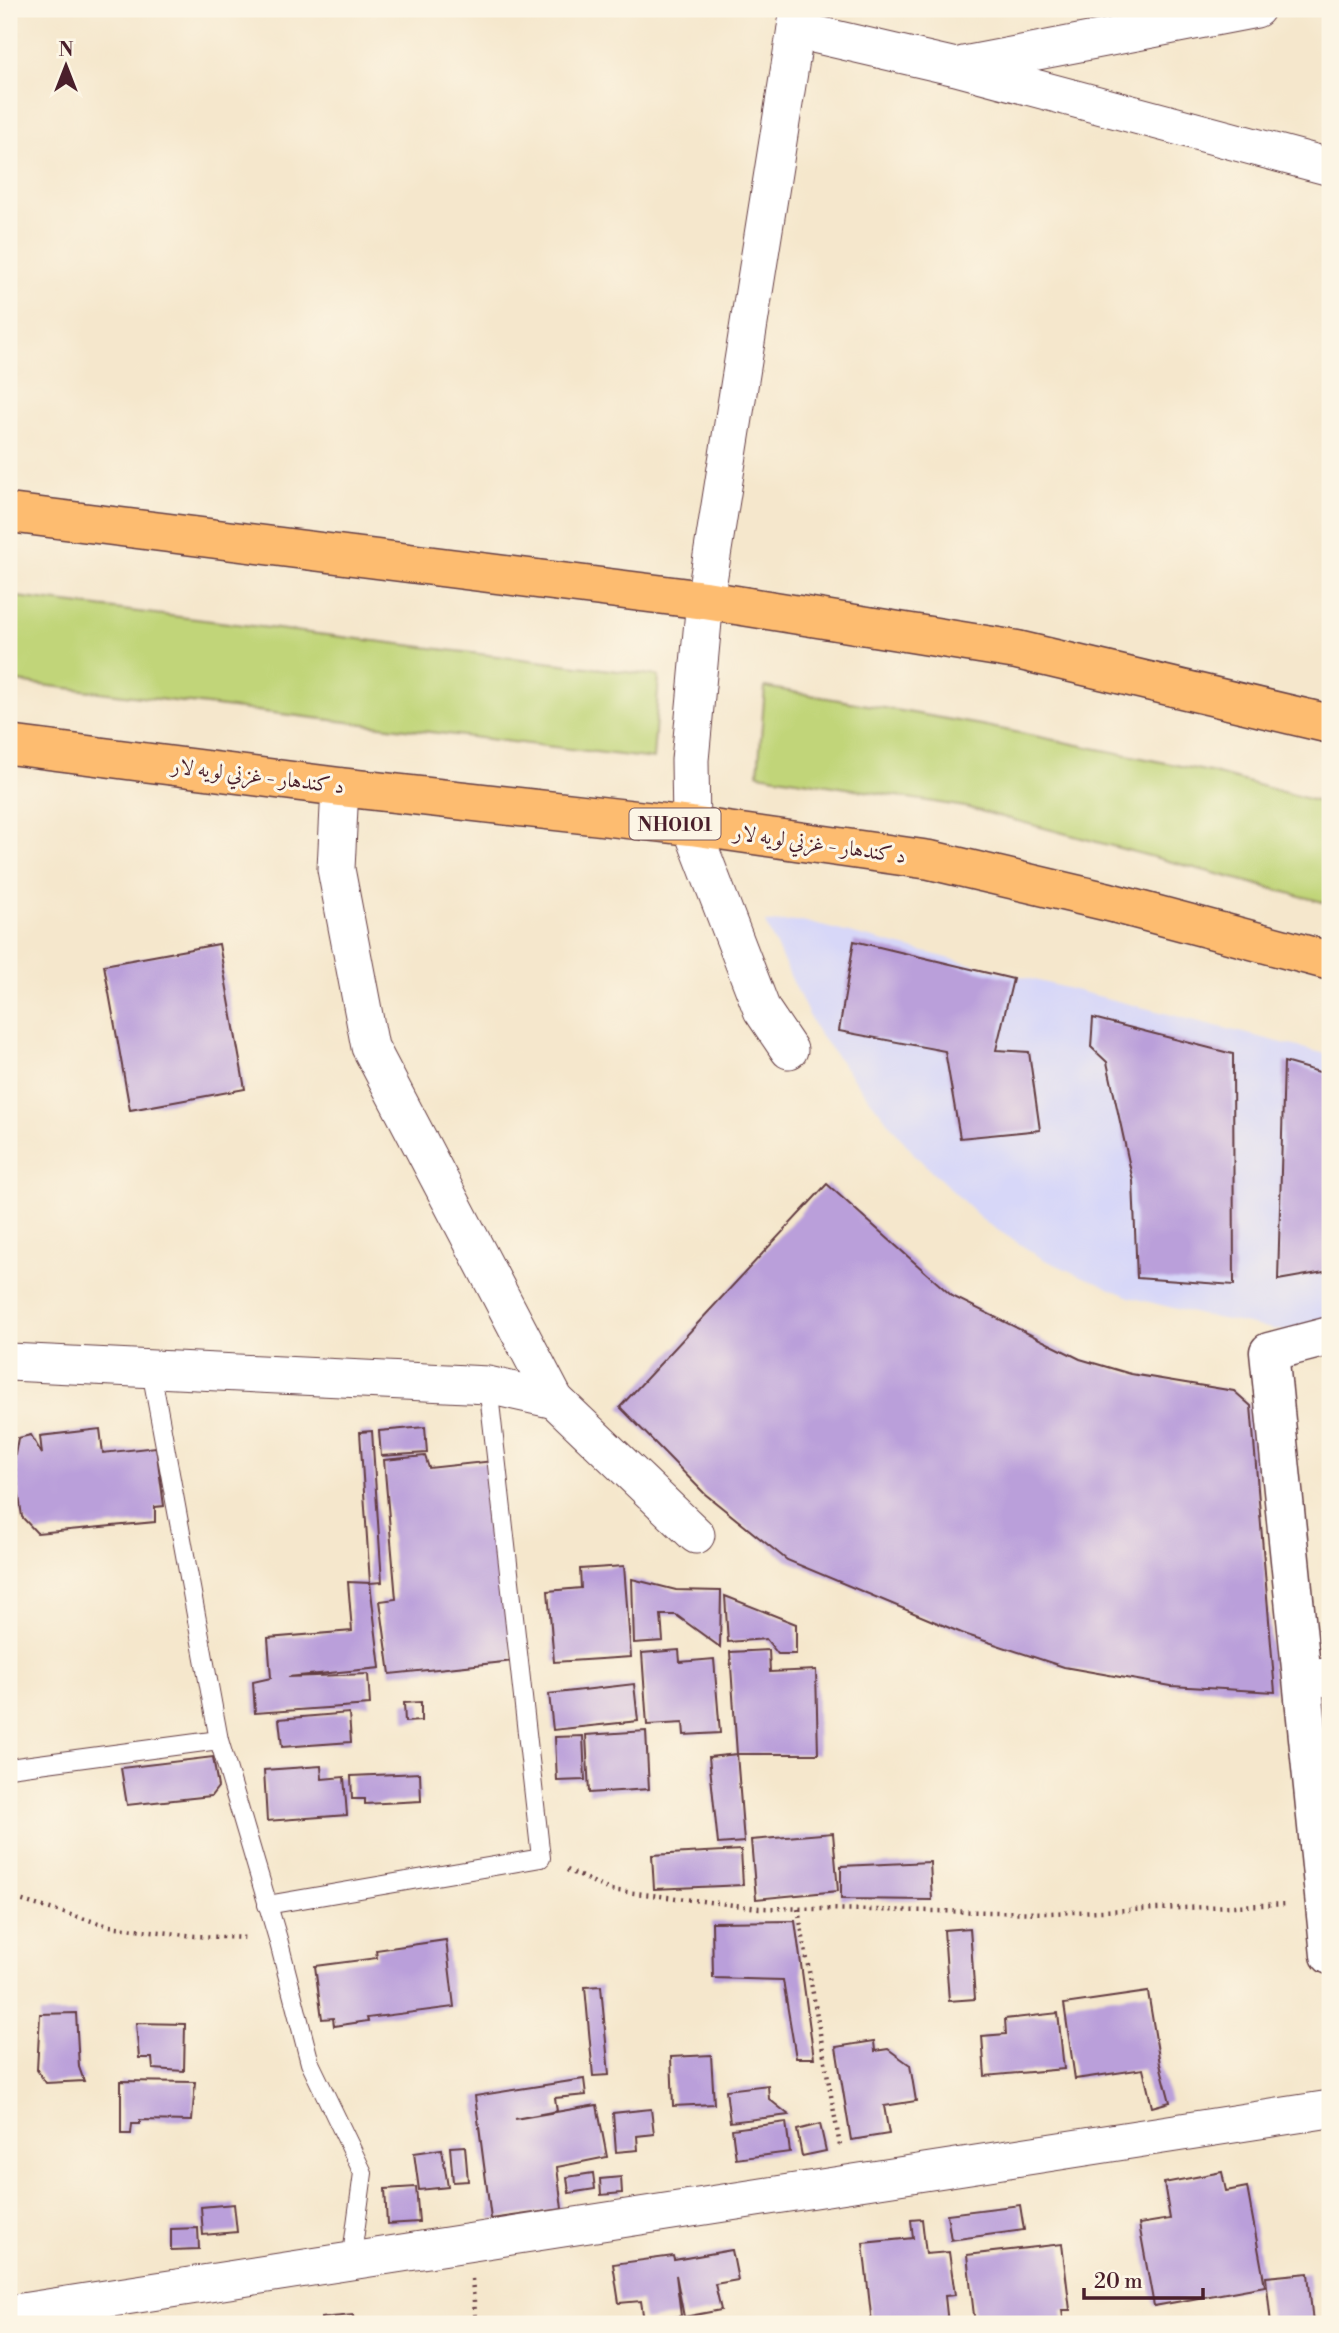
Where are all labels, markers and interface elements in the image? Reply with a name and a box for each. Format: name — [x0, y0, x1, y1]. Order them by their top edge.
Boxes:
north arrow — [32, 32, 102, 102]
text: N — [58, 38, 74, 62]
street label: د کندهار - غزني لويه لار — [168, 753, 346, 803]
road number: NH0101 — [630, 808, 720, 839]
street label: د کندهار - غزني لويه لار — [730, 820, 908, 873]
scale bar — [1084, 2256, 1202, 2300]
text: 20 m — [1094, 2269, 1143, 2295]

